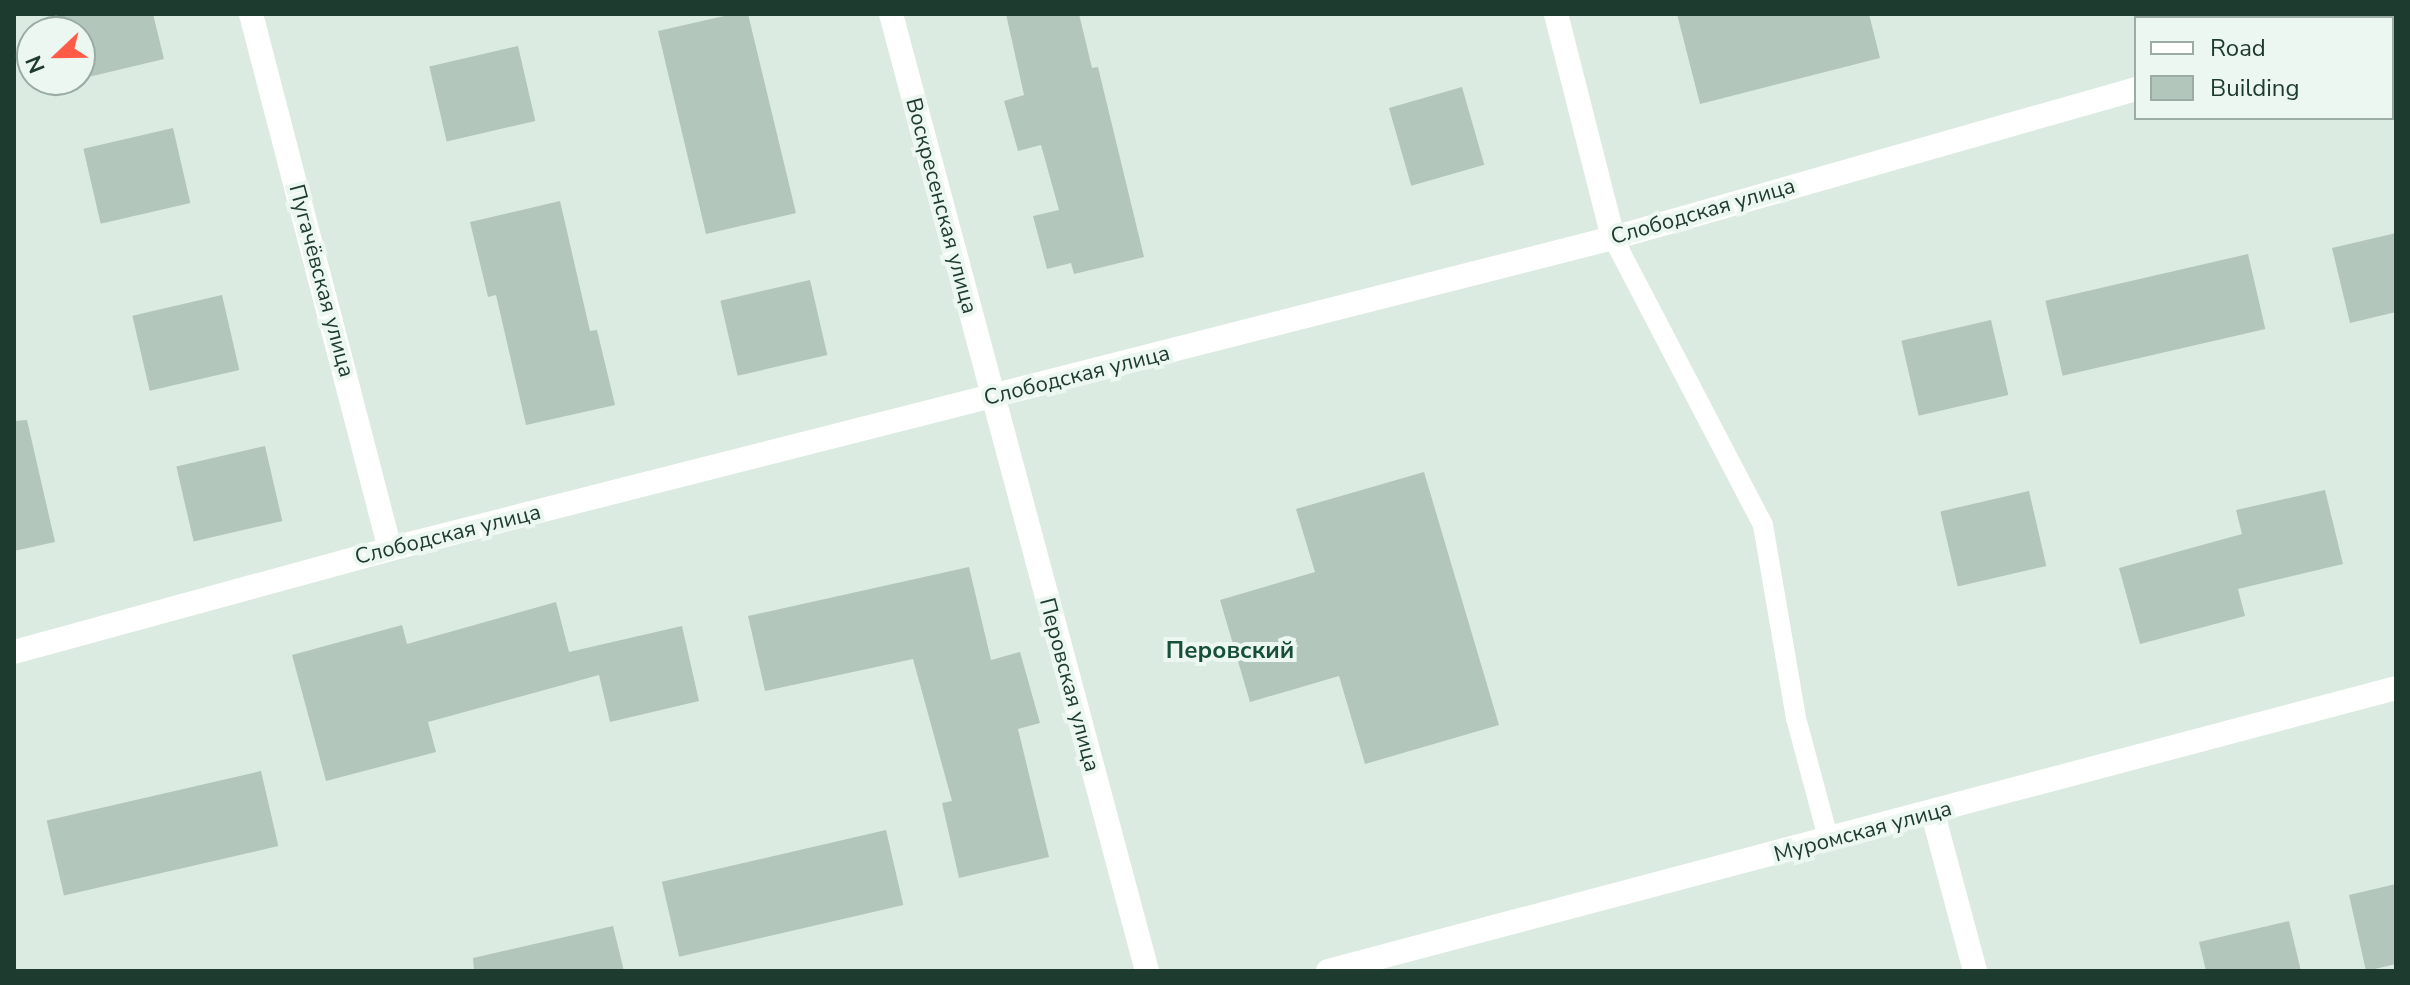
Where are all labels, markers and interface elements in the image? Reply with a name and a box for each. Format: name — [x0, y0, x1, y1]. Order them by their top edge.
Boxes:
north arrow — [16, 16, 96, 96]
legend — [2134, 16, 2394, 120]
text: Road — [2210, 32, 2266, 64]
text: N — [19, 51, 53, 77]
text: Building — [2210, 72, 2300, 104]
street label: Воскресенская улица — [899, 95, 983, 317]
street label: Слободская улица — [1608, 173, 1798, 251]
street label: Пугачёвская улица — [283, 182, 359, 380]
street label: Слободская улица — [981, 340, 1173, 412]
street label: Слободская улица — [352, 499, 544, 571]
street label: Перовская улица — [1033, 595, 1105, 775]
district label: Перовский — [1166, 637, 1294, 665]
street label: Муромская улица — [1771, 796, 1955, 868]

